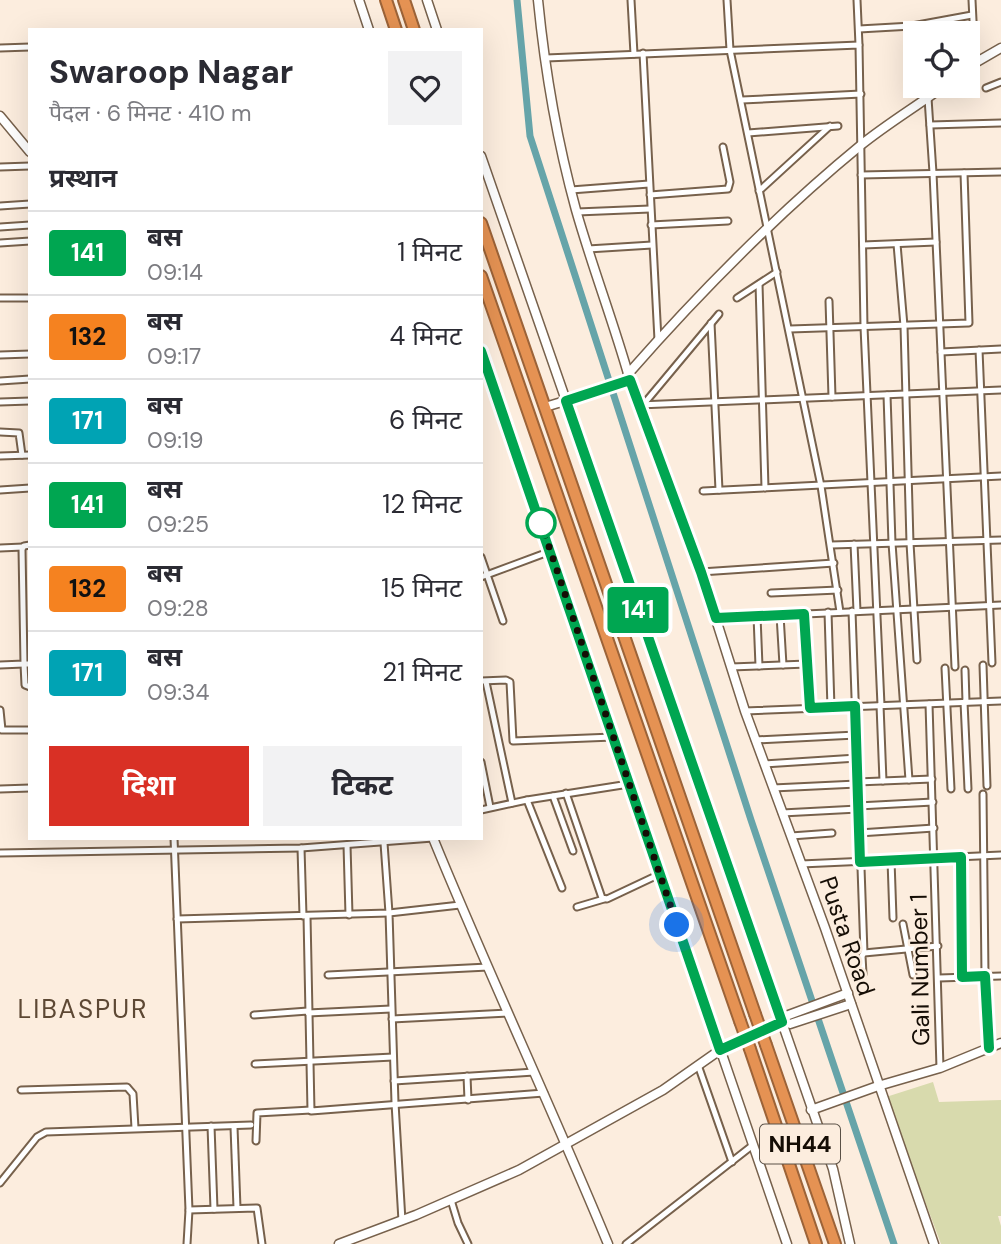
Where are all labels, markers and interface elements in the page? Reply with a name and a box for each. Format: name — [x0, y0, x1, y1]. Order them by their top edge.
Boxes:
map controls — [903, 21, 980, 98]
button: locate — [903, 21, 980, 98]
text: Swaroop Nagar — [49, 50, 293, 93]
button: heart — [388, 51, 462, 125]
text: पैदल · 6 मिनट · 410 m — [49, 98, 252, 128]
text: प्रस्थान — [49, 161, 117, 195]
text: बस — [147, 220, 182, 254]
text: 1 मिनट — [397, 235, 462, 269]
text: 141 — [71, 237, 104, 268]
text: 09:14 — [147, 257, 203, 287]
text: बस — [147, 304, 182, 338]
text: 4 मिनट — [389, 319, 462, 353]
text: 132 — [69, 321, 106, 352]
text: 09:17 — [147, 341, 201, 371]
text: बस — [147, 388, 182, 422]
text: 6 मिनट — [389, 403, 462, 437]
text: 171 — [72, 405, 103, 436]
text: 09:19 — [147, 425, 203, 455]
text: बस — [147, 472, 182, 506]
text: 12 मिनट — [382, 487, 462, 521]
text: 141 — [71, 489, 104, 520]
unlabelled marker — [526, 508, 556, 538]
text: 09:25 — [147, 509, 209, 539]
text: बस — [147, 556, 182, 590]
text: 15 मिनट — [381, 571, 462, 605]
text: 132 — [69, 573, 106, 604]
line badge: 141 — [598, 587, 678, 633]
text: 09:28 — [147, 593, 209, 623]
text: 141 — [621, 594, 655, 625]
text: बस — [147, 640, 182, 674]
text: 21 मिनट — [382, 655, 462, 689]
text: 171 — [72, 657, 103, 688]
text: 09:34 — [147, 677, 209, 707]
button: दिशा — [49, 746, 249, 826]
button: टिकट — [263, 746, 462, 826]
street label: Pusta Road — [813, 872, 882, 999]
street label: Gali Number 1 — [903, 894, 936, 1046]
your location — [659, 907, 694, 942]
district label: LIBASPUR — [17, 992, 149, 1026]
road number: NH44 — [760, 1124, 840, 1163]

